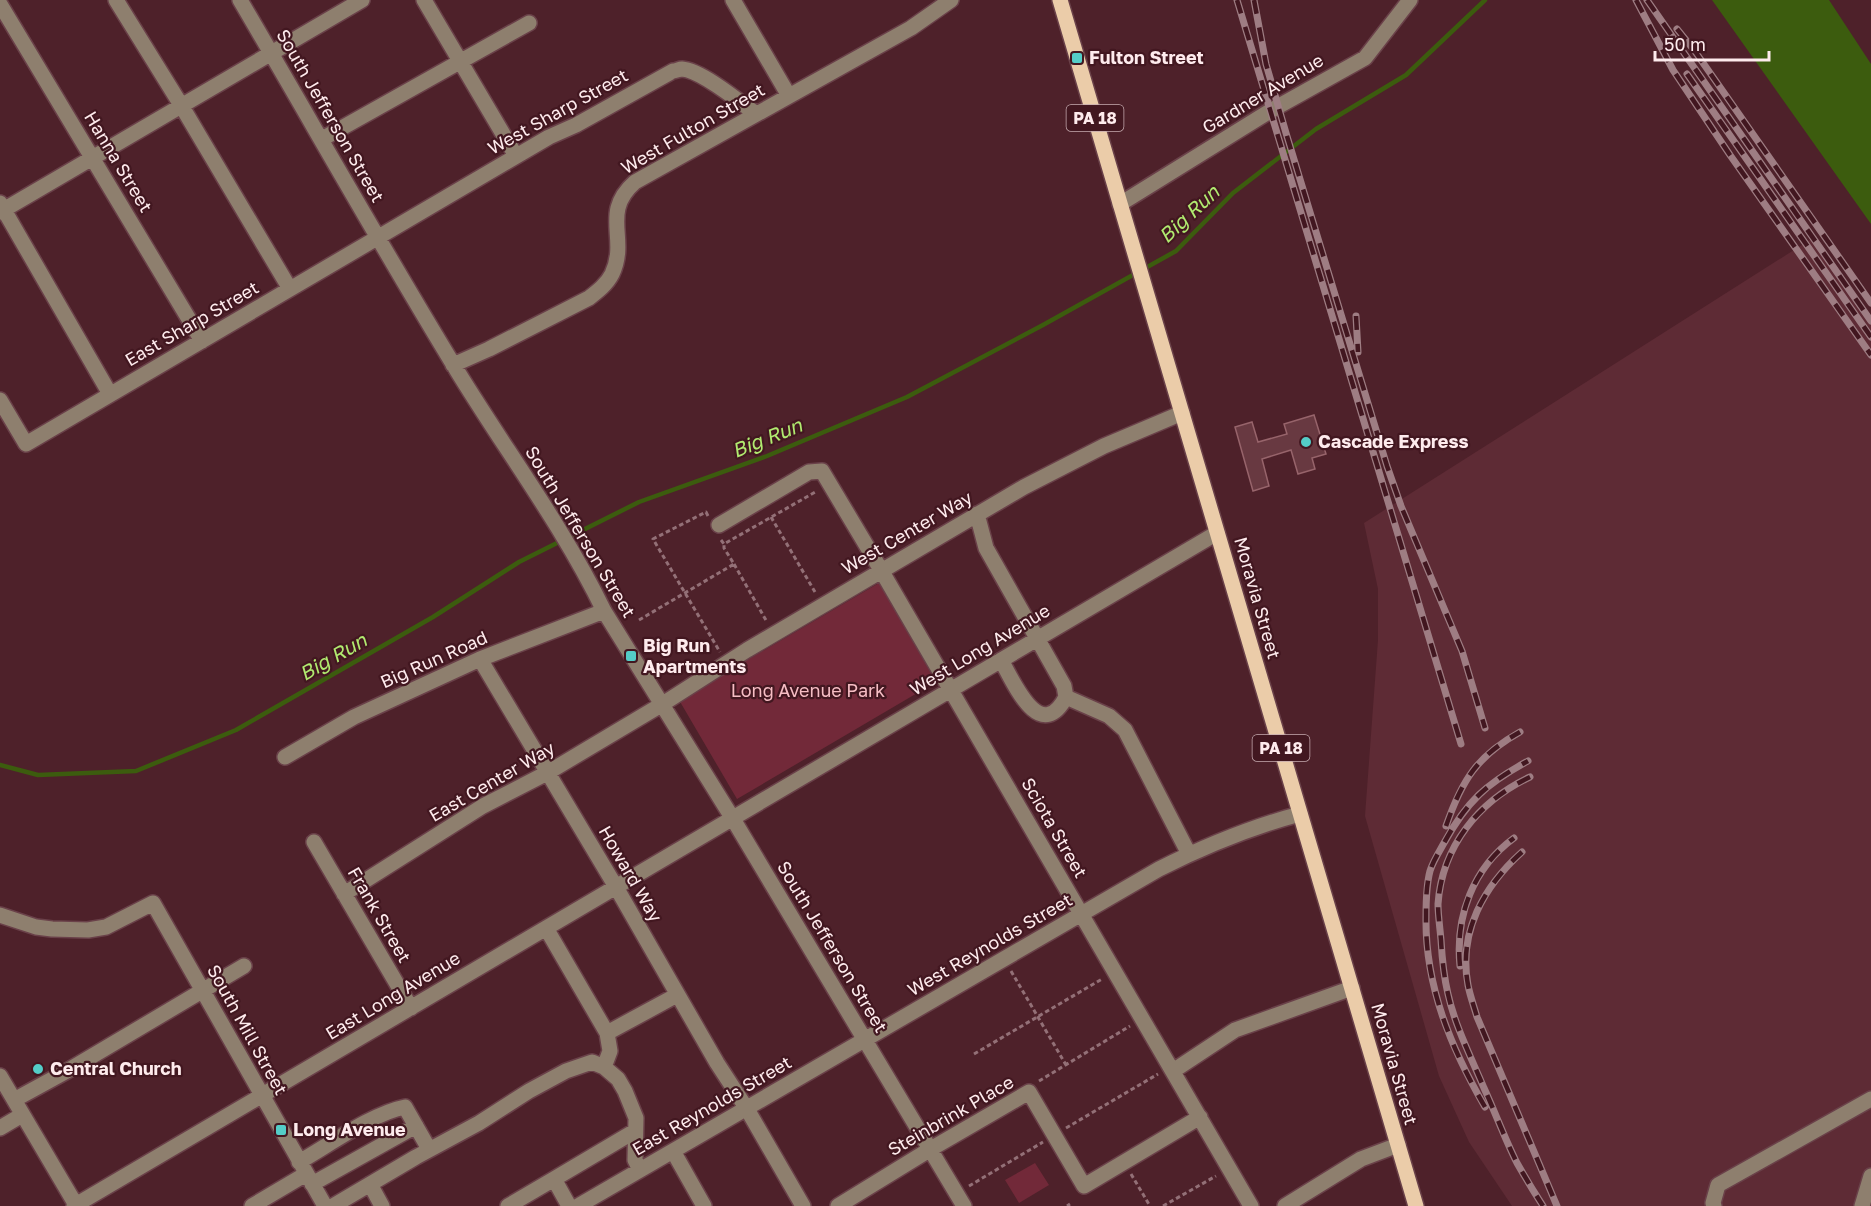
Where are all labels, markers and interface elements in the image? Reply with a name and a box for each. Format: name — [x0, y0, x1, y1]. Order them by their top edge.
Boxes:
scale bar — [1655, 24, 1769, 62]
street label: South Jefferson Street — [272, 25, 389, 206]
text: 50 m — [1664, 33, 1706, 55]
place label: Fulton Street — [1089, 46, 1204, 68]
street label: Gardner Avenue — [1198, 48, 1327, 138]
marker: Fulton Street — [1070, 51, 1084, 65]
street label: West Sharp Street — [484, 63, 631, 159]
street label: West Fulton Street — [617, 78, 768, 178]
road number: PA 18 — [1066, 105, 1124, 131]
street label: Hanna Street — [80, 107, 158, 216]
water label: Big Run — [1153, 179, 1225, 248]
street label: East Sharp Street — [121, 276, 262, 370]
water label: Big Run — [728, 412, 806, 463]
place label: Cascade Express — [1318, 430, 1469, 452]
marker: Cascade Express — [1299, 435, 1313, 449]
street label: South Jefferson Street — [521, 442, 641, 621]
street label: West Center Way — [837, 486, 976, 579]
street label: Moravia Street — [1230, 534, 1286, 661]
street label: West Long Avenue — [906, 599, 1053, 700]
street label: Big Run Road — [377, 626, 491, 693]
water label: Big Run — [295, 627, 371, 686]
place label: Big Run Apartments — [643, 634, 746, 677]
marker: Big Run Apartments — [624, 649, 638, 663]
park label: Long Avenue Park — [731, 679, 885, 701]
road number: PA 18 — [1252, 735, 1310, 761]
street label: East Center Way — [425, 736, 558, 826]
street label: Sciota Street — [1017, 773, 1092, 882]
street label: Howard Way — [594, 821, 667, 926]
street label: South Jefferson Street — [773, 857, 893, 1036]
street label: Frank Street — [344, 863, 416, 966]
street label: West Reynolds Street — [903, 888, 1076, 1000]
street label: East Long Avenue — [321, 946, 464, 1044]
street label: South Mill Street — [203, 961, 293, 1099]
street label: Moravia Street — [1367, 1000, 1423, 1127]
street label: East Reynolds Street — [628, 1051, 795, 1160]
place label: Central Church — [50, 1057, 182, 1079]
marker: Central Church — [31, 1062, 45, 1076]
street label: Steinbrink Place — [884, 1070, 1017, 1160]
place label: Long Avenue — [293, 1118, 406, 1140]
marker: Long Avenue — [274, 1123, 288, 1137]

